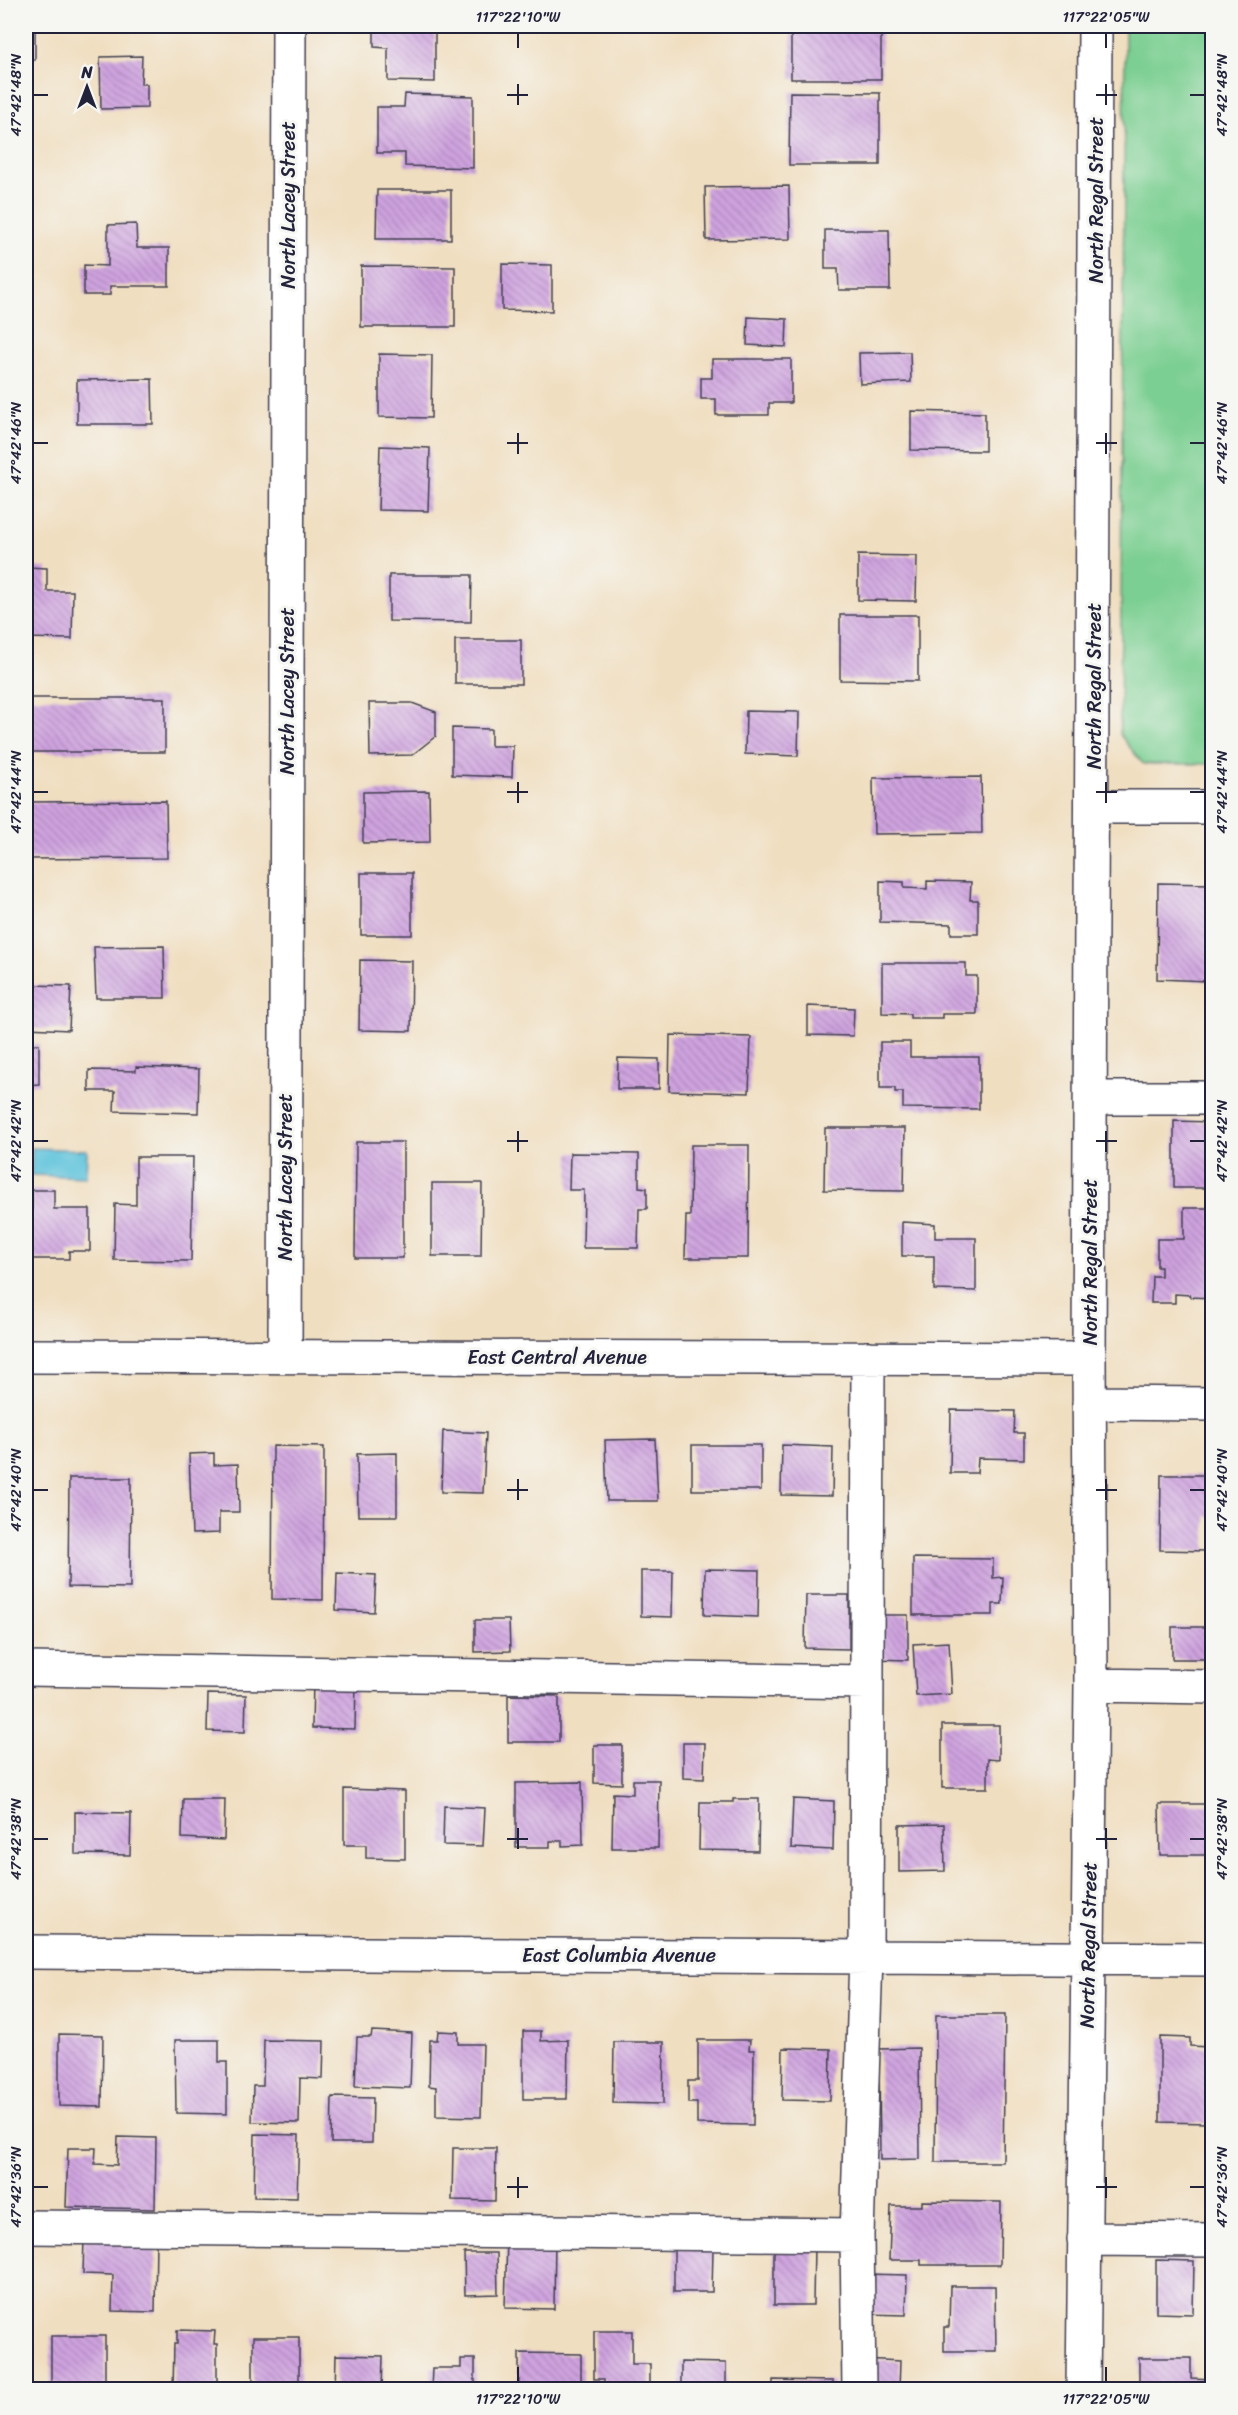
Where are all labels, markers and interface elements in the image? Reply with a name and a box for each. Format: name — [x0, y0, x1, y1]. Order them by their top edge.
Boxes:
text: 117°22'10"W — [476, 4, 561, 30]
text: 117°22'05"W — [1062, 4, 1150, 30]
text: 47°42'48"N — [3, 53, 29, 137]
text: 47°42'48"N — [1209, 53, 1235, 137]
north arrow — [57, 57, 117, 117]
text: N — [80, 58, 93, 87]
street label: North Regal Street — [1079, 117, 1114, 283]
street label: North Lacey Street — [271, 121, 306, 289]
text: 47°42'46"N — [3, 401, 29, 484]
text: 47°42'46"N — [1209, 401, 1235, 484]
street label: North Regal Street — [1077, 603, 1112, 769]
street label: North Lacey Street — [270, 607, 305, 775]
text: 47°42'44"N — [3, 750, 29, 834]
text: 47°42'44"N — [1209, 750, 1235, 834]
street label: North Lacey Street — [268, 1093, 303, 1261]
text: 47°42'42"N — [3, 1099, 29, 1182]
text: 47°42'42"N — [1209, 1099, 1235, 1182]
street label: North Regal Street — [1073, 1179, 1108, 1345]
street label: East Central Avenue — [467, 1340, 647, 1375]
text: 47°42'40"N — [3, 1448, 29, 1532]
text: 47°42'40"N — [1209, 1448, 1235, 1532]
text: 47°42'38"N — [3, 1797, 29, 1880]
text: 47°42'38"N — [1209, 1797, 1235, 1880]
street label: North Regal Street — [1070, 1861, 1107, 2028]
street label: East Columbia Avenue — [522, 1938, 716, 1973]
text: 47°42'36"N — [3, 2146, 29, 2228]
text: 47°42'36"N — [1209, 2146, 1235, 2228]
text: 117°22'10"W — [476, 2386, 561, 2412]
text: 117°22'05"W — [1062, 2386, 1150, 2412]

